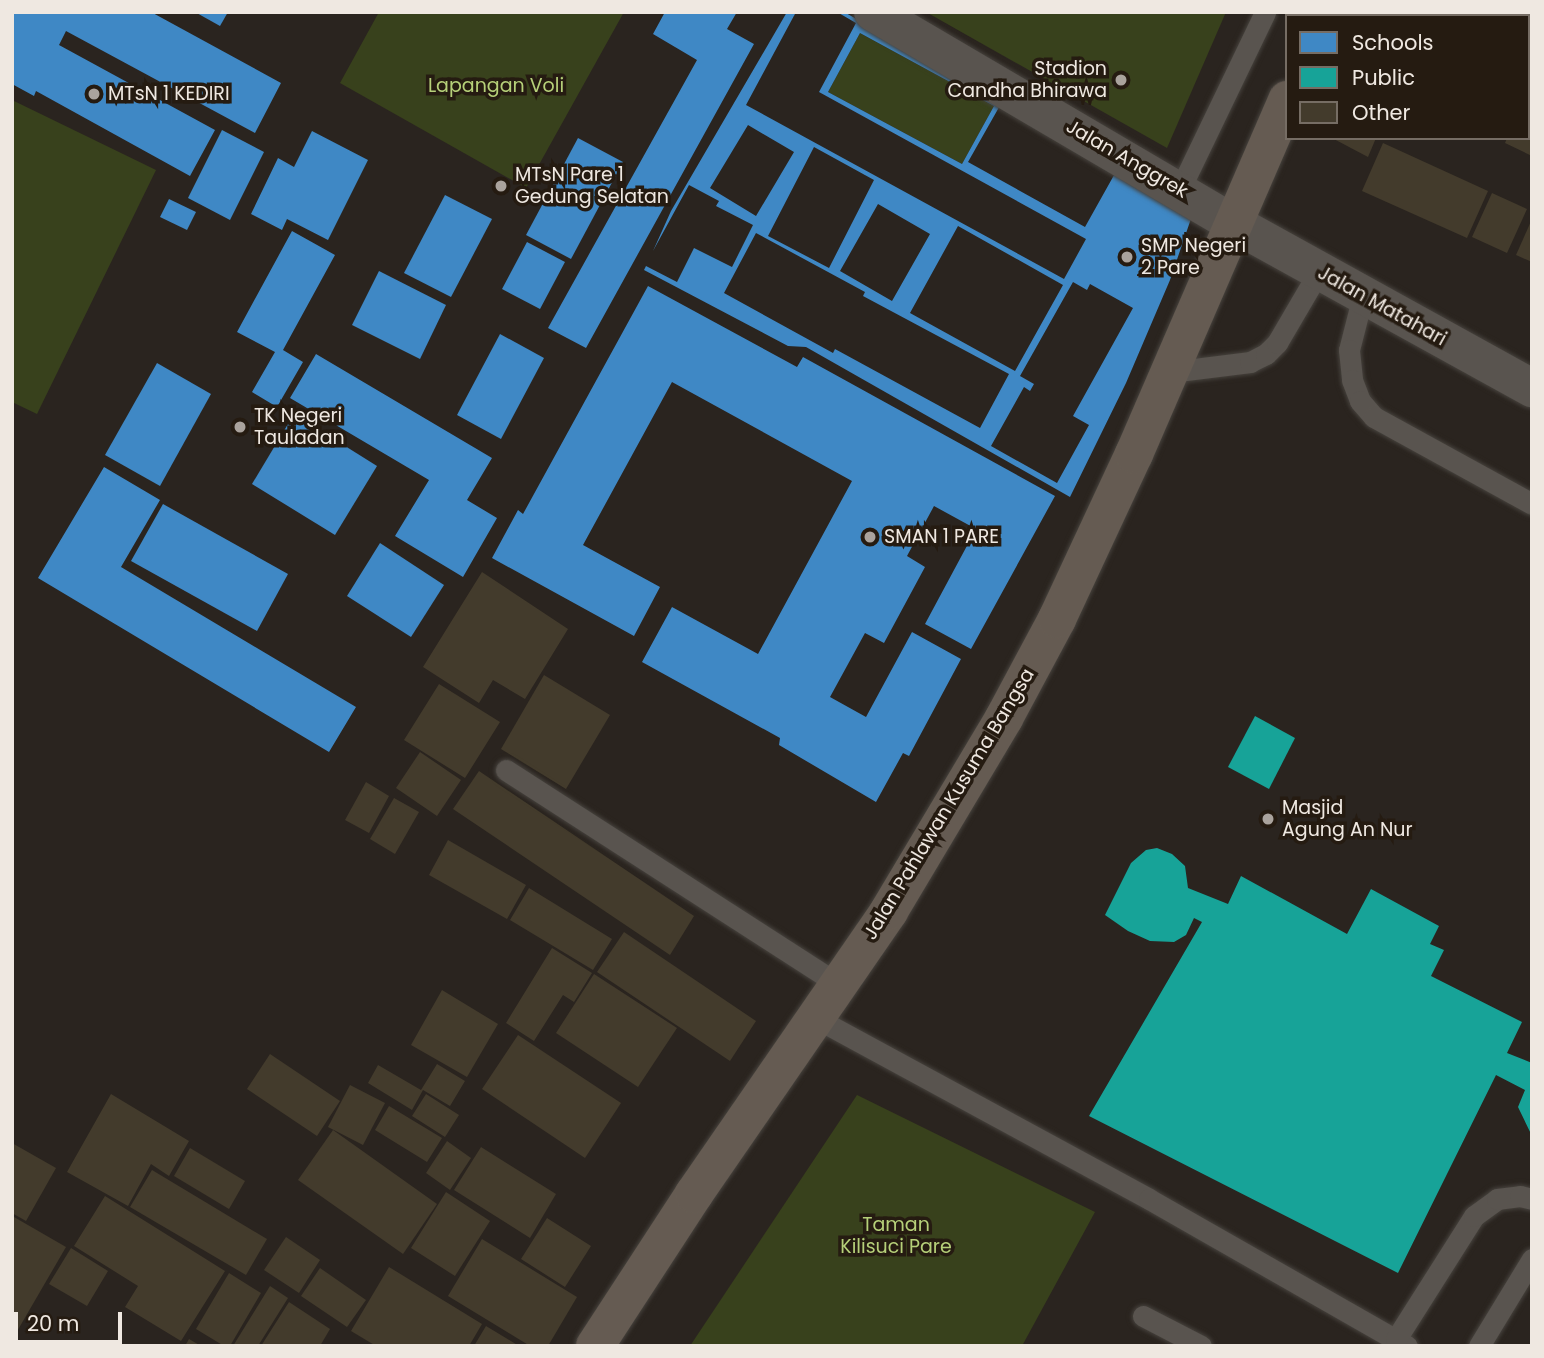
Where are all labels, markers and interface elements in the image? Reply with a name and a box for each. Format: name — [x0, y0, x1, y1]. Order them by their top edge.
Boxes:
legend — [1285, 14, 1530, 140]
text: Schools — [1352, 28, 1434, 57]
place label: Stadion Candha Bhirawa — [948, 58, 1107, 102]
text: Public — [1352, 63, 1415, 92]
marker: Stadion Candha Bhirawa — [1113, 72, 1129, 88]
park label: Lapangan Voli — [428, 75, 564, 97]
place label: MTsN 1 KEDIRI — [108, 83, 230, 105]
marker: MTsN 1 KEDIRI — [86, 86, 102, 102]
text: Other — [1352, 98, 1410, 127]
street label: Jalan Anggrek — [1062, 115, 1192, 203]
place label: MTsN Pare 1 Gedung Selatan — [515, 164, 669, 208]
marker: MTsN Pare 1 Gedung Selatan — [493, 178, 509, 194]
place label: SMP Negeri 2 Pare — [1141, 235, 1246, 279]
marker: SMP Negeri 2 Pare — [1119, 249, 1135, 265]
street label: Jalan Matahari — [1314, 261, 1450, 351]
place label: TK Negeri Tauladan — [254, 405, 345, 449]
marker: TK Negeri Tauladan — [232, 419, 248, 435]
place label: SMAN 1 PARE — [884, 526, 999, 548]
marker: SMAN 1 PARE — [862, 529, 878, 545]
street label: Jalan Pahlawan Kusuma Bangsa — [859, 664, 1039, 944]
place label: Masjid Agung An Nur — [1282, 797, 1413, 841]
marker: Masjid Agung An Nur — [1260, 811, 1276, 827]
park label: Taman Kilisuci Pare — [840, 1214, 952, 1258]
scale bar — [18, 1298, 126, 1342]
text: 20 m — [27, 1309, 80, 1338]

